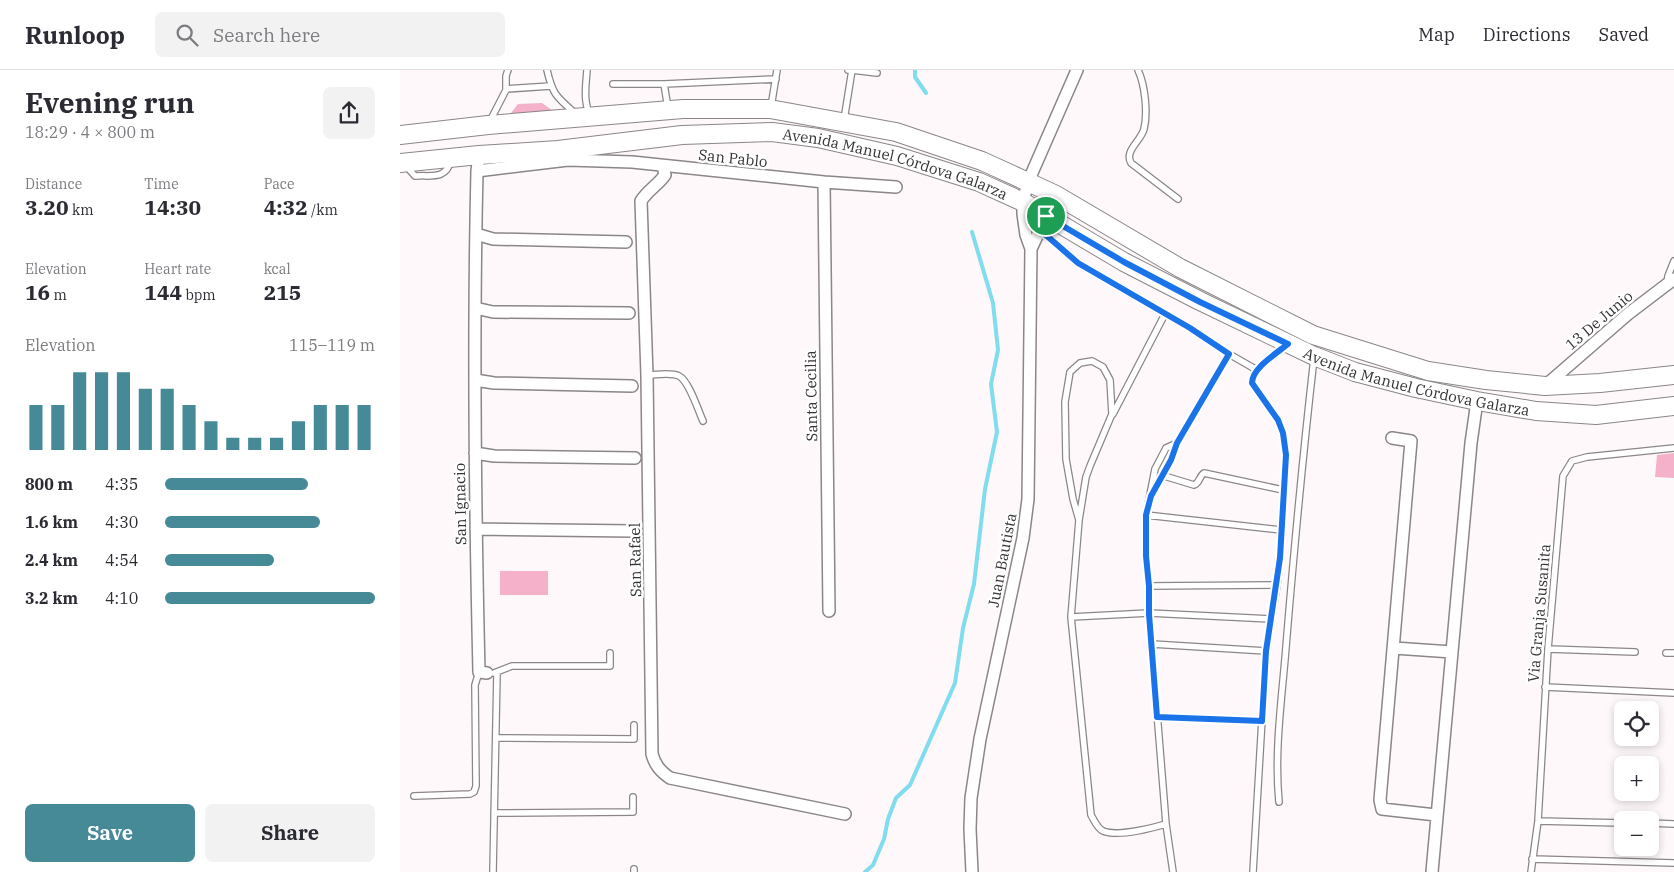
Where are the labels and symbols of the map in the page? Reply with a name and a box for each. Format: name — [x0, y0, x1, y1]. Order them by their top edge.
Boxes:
street label: Avenida Manuel Córdova Galarza — [782, 124, 1011, 203]
street label: San Pablo — [698, 145, 768, 171]
pin — [1025, 195, 1067, 237]
street label: 13 De Junio — [1561, 286, 1637, 354]
street label: Avenida Manuel Córdova Galarza — [1301, 343, 1531, 419]
street label: Santa Cecilia — [801, 350, 821, 442]
street label: San Ignacio — [450, 463, 470, 545]
street label: Juan Bautista — [984, 511, 1020, 609]
street label: San Rafael — [625, 523, 645, 597]
street label: Via Granja Susanita — [1523, 543, 1555, 683]

